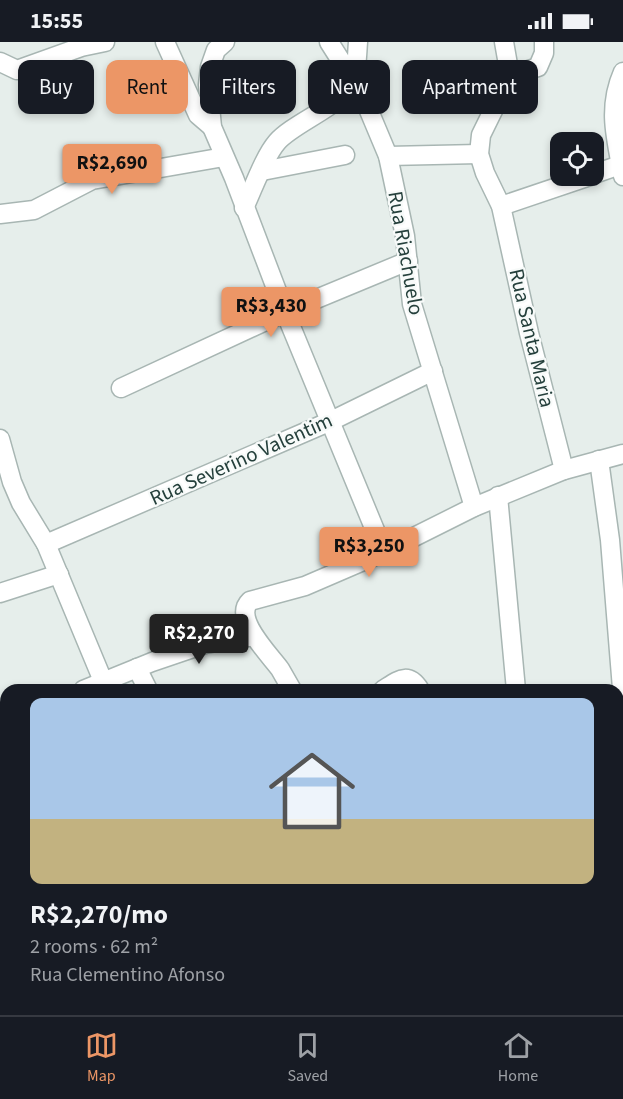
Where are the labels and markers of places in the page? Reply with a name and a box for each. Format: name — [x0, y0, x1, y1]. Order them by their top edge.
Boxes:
pin: R$2,690 — [57, 144, 167, 195]
pin: R$3,430 — [216, 287, 326, 338]
pin: R$3,250 — [314, 527, 424, 578]
pin: R$2,270 — [144, 614, 254, 665]

